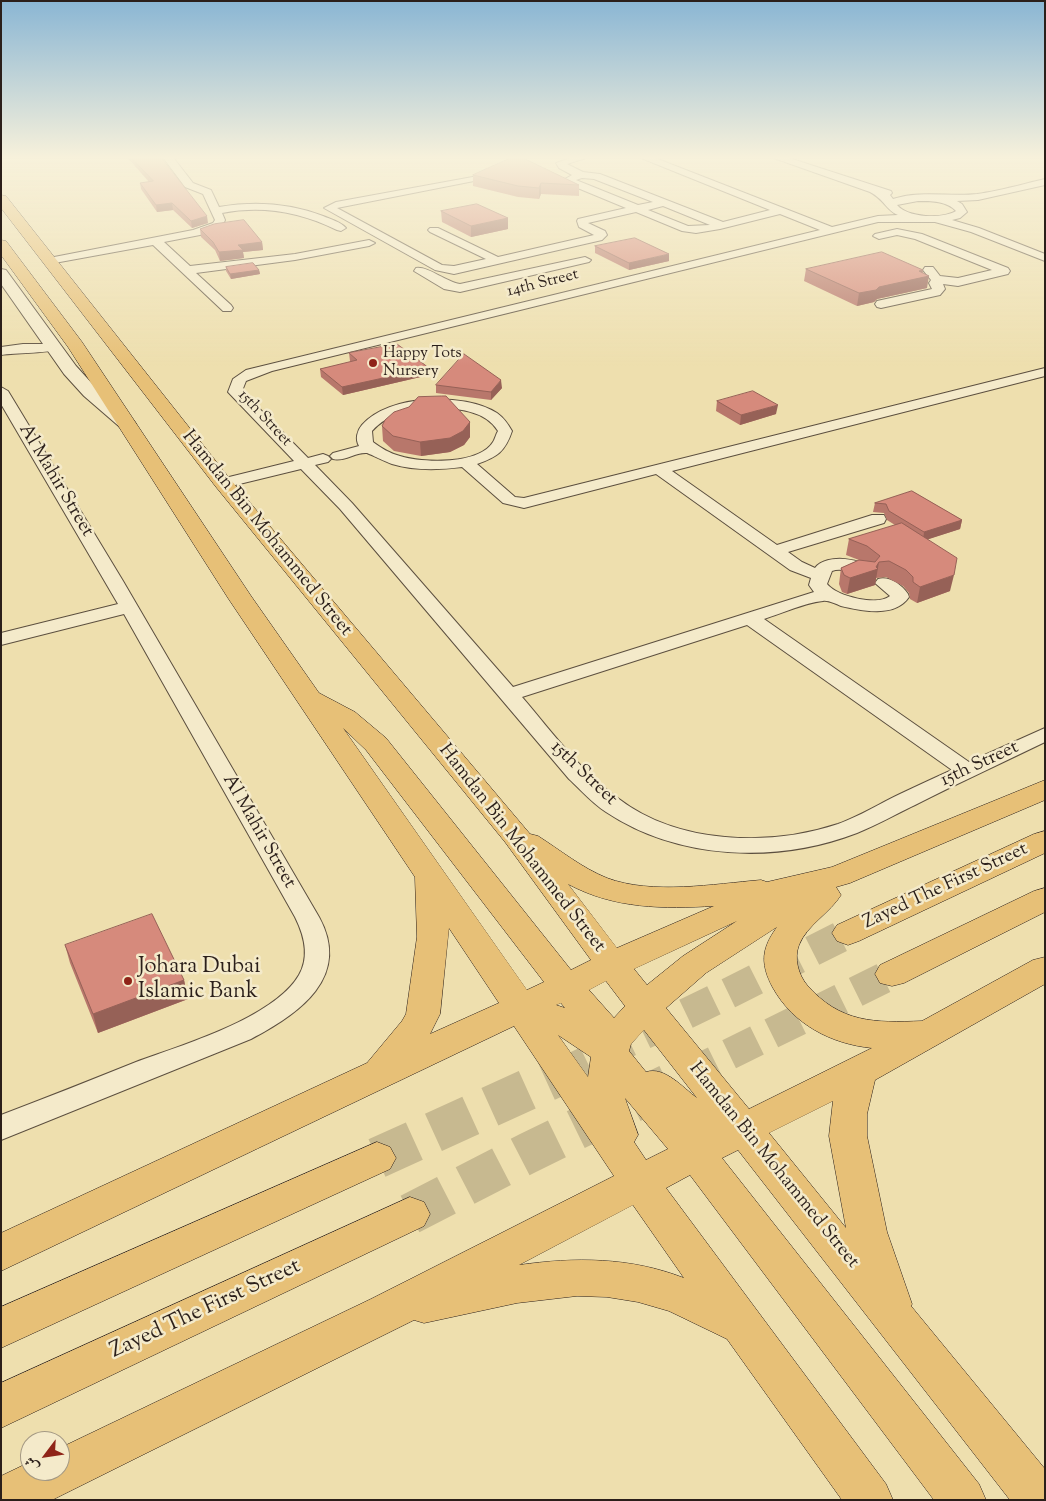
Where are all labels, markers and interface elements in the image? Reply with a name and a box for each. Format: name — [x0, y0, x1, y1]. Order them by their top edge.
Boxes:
street label: 14th Street — [505, 266, 581, 302]
place label: Happy Tots Nursery — [383, 344, 462, 382]
marker: Happy Tots Nursery — [367, 357, 379, 369]
street label: 15th Street — [233, 387, 295, 451]
street label: Al Mahir Street — [12, 420, 98, 542]
street label: Hamdan Bin Mohammed Street — [176, 427, 356, 641]
street label: 15th Street — [545, 737, 621, 811]
street label: 15th Street — [937, 737, 1023, 793]
street label: Hamdan Bin Mohammed Street — [433, 740, 609, 958]
street label: Al Mahir Street — [216, 771, 300, 893]
street label: Zayed The First Street — [860, 839, 1032, 935]
place label: Johara Dubai Islamic Bank — [138, 955, 260, 1006]
marker: Johara Dubai Islamic Bank — [122, 975, 134, 987]
street label: Hamdan Bin Mohammed Street — [683, 1059, 863, 1273]
street label: Zayed The First Street — [107, 1254, 305, 1366]
north arrow — [20, 1431, 70, 1481]
text: ش — [21, 1452, 45, 1474]

